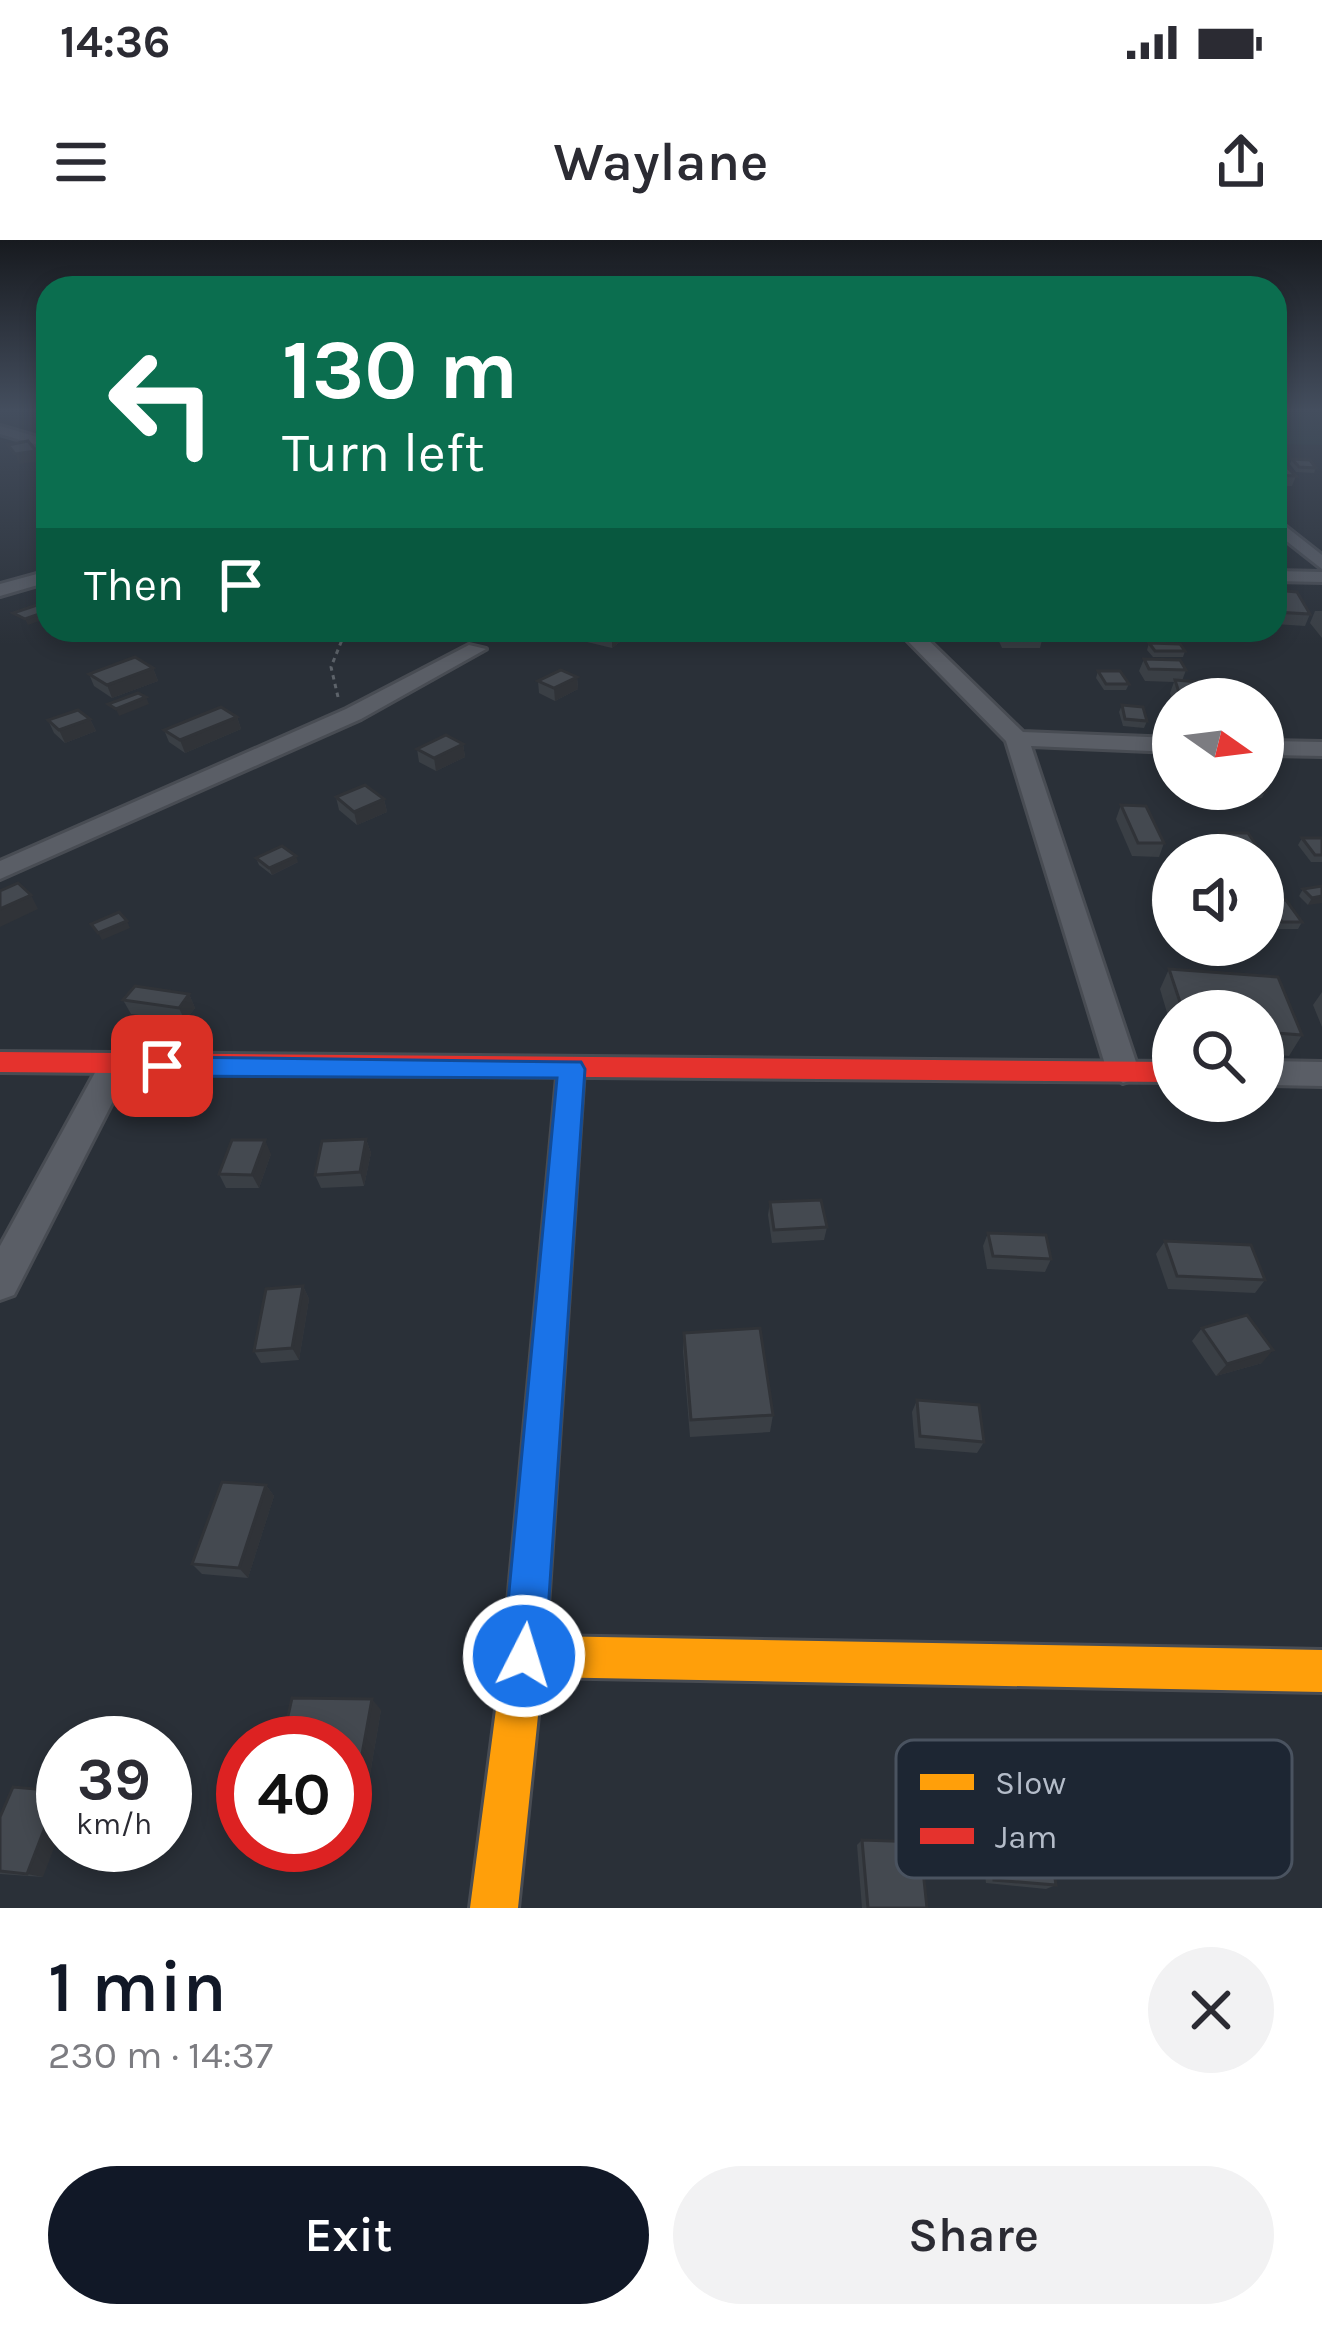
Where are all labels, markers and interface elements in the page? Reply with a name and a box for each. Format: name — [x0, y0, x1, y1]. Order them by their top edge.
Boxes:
text: 14:36 — [60, 16, 170, 68]
icon: menu — [48, 129, 114, 195]
icon: share — [1208, 129, 1274, 195]
text: Waylane — [554, 130, 768, 194]
text: 130 m — [282, 321, 518, 419]
icon: left — [84, 324, 240, 480]
text: Turn left — [282, 421, 485, 485]
icon: arrive — [208, 552, 274, 618]
text: Then — [84, 559, 184, 611]
north arrow — [1152, 678, 1284, 810]
map controls — [1152, 678, 1284, 1122]
button: sound — [1152, 834, 1284, 966]
button: search — [1152, 990, 1284, 1122]
pin — [111, 1015, 213, 1117]
icon: arrive — [129, 1033, 195, 1099]
position arrow — [461, 1593, 587, 1719]
speed limit sign: 40 — [216, 1716, 372, 1872]
legend — [896, 1740, 1292, 1878]
text: 39 — [77, 1744, 151, 1814]
text: Slow — [995, 1764, 1066, 1802]
text: km/h — [76, 1806, 152, 1842]
text: Jam — [995, 1818, 1057, 1856]
text: 1 min — [48, 1945, 227, 2029]
button: close — [1148, 1947, 1274, 2073]
text: 230 m · 14:37 — [48, 2032, 273, 2078]
button: Exit — [48, 2166, 649, 2304]
button: Share — [673, 2166, 1274, 2304]

